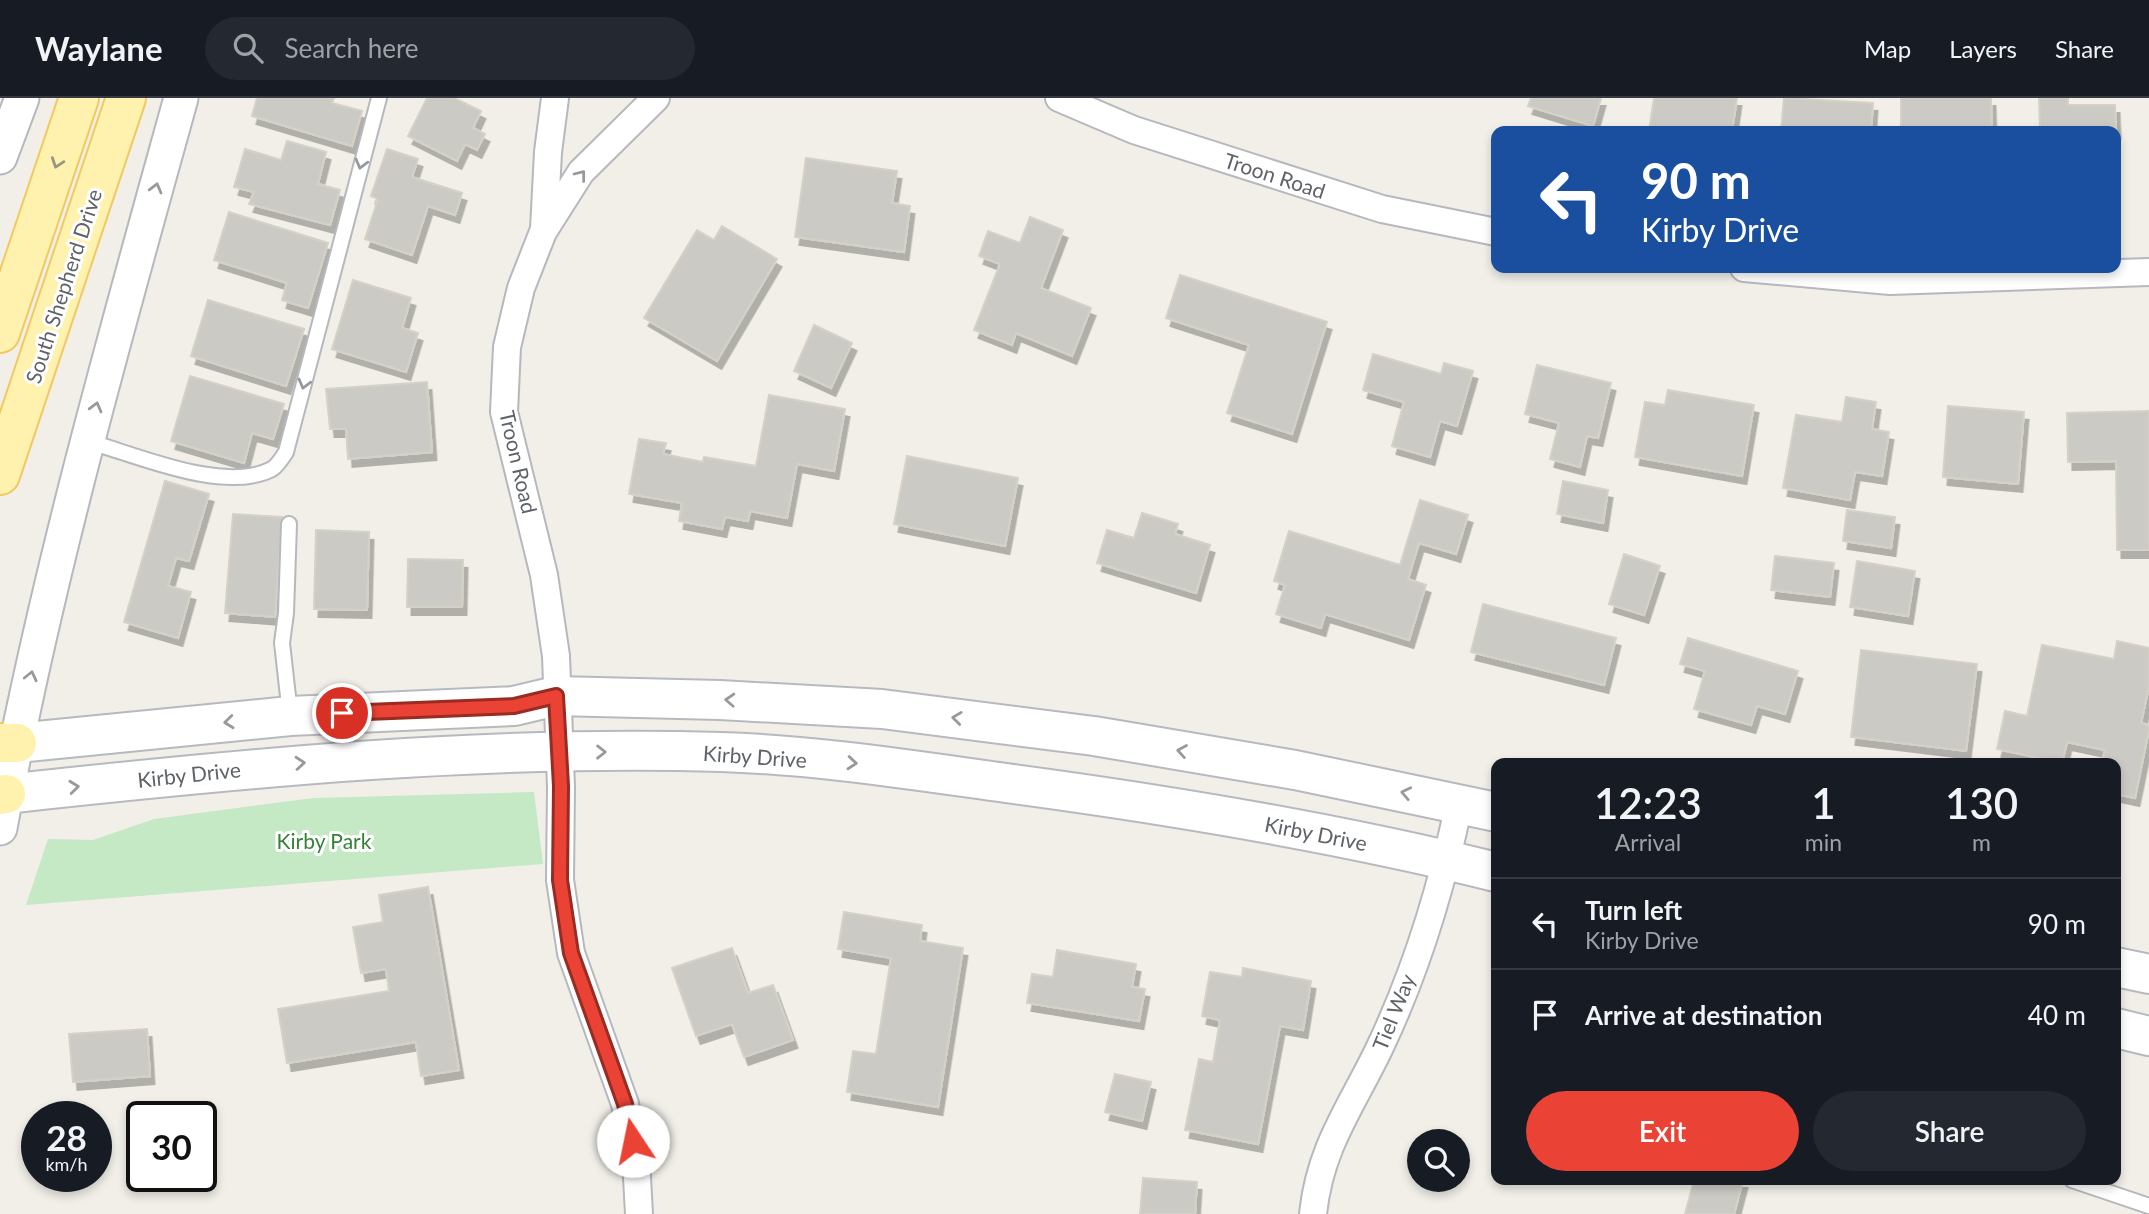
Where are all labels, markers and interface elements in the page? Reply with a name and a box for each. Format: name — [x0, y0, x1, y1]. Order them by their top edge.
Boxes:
search box — [205, 17, 695, 80]
text: Waylane — [35, 28, 163, 68]
icon: search — [229, 29, 267, 67]
text: Search here — [285, 32, 419, 64]
text: Map — [1864, 34, 1911, 63]
text: Layers — [1949, 34, 2017, 63]
text: Share — [2055, 34, 2114, 63]
street label: Troon Road — [1221, 147, 1329, 203]
text: 90 m — [1641, 151, 1751, 209]
icon: left — [1526, 154, 1617, 245]
one-way arrow — [51, 156, 65, 168]
one-way arrow — [355, 158, 370, 170]
one-way arrow — [572, 170, 585, 182]
one-way arrow — [148, 182, 162, 194]
street label: South Shepherd Drive — [20, 186, 106, 386]
text: Kirby Drive — [1641, 210, 1799, 249]
one-way arrow — [298, 378, 312, 390]
one-way arrow — [88, 401, 102, 413]
street label: Troon Road — [495, 408, 543, 516]
one-way arrow — [23, 670, 37, 682]
pin — [312, 683, 372, 743]
one-way arrow — [725, 693, 736, 708]
icon: arrive — [323, 694, 361, 732]
one-way arrow — [951, 711, 963, 726]
one-way arrow — [223, 714, 234, 729]
street label: Kirby Drive — [702, 740, 808, 772]
one-way arrow — [596, 744, 607, 760]
one-way arrow — [1176, 744, 1188, 759]
one-way arrow — [847, 755, 858, 770]
street label: Kirby Drive — [136, 756, 242, 792]
one-way arrow — [295, 756, 306, 771]
text: 12:23 — [1594, 778, 1702, 828]
text: 1 — [1811, 778, 1836, 828]
text: 130 — [1945, 778, 2018, 828]
one-way arrow — [68, 779, 80, 794]
one-way arrow — [1400, 786, 1412, 801]
street label: Kirby Drive — [1263, 811, 1369, 855]
park label: Kirby Park — [277, 828, 372, 853]
text: Arrival — [1615, 828, 1681, 856]
text: min — [1805, 828, 1842, 856]
text: m — [1972, 828, 1991, 856]
text: Turn left — [1585, 894, 1682, 926]
icon: left — [1526, 905, 1564, 943]
text: 90 m — [2028, 908, 2086, 940]
text: Kirby Drive — [1585, 926, 1699, 954]
street label: Tiel Way — [1366, 970, 1420, 1054]
icon: arrive — [1526, 996, 1564, 1034]
text: Arrive at destination — [1585, 999, 1822, 1031]
text: 40 m — [2028, 999, 2086, 1031]
button: Exit — [1526, 1091, 1799, 1171]
button: Share — [1813, 1091, 2086, 1171]
speed limit sign: 30 — [126, 1101, 217, 1192]
position arrow — [596, 1104, 670, 1178]
text: 28 — [46, 1116, 87, 1158]
map controls — [1407, 1129, 1470, 1192]
button: search — [1407, 1129, 1470, 1192]
text: km/h — [45, 1153, 88, 1175]

